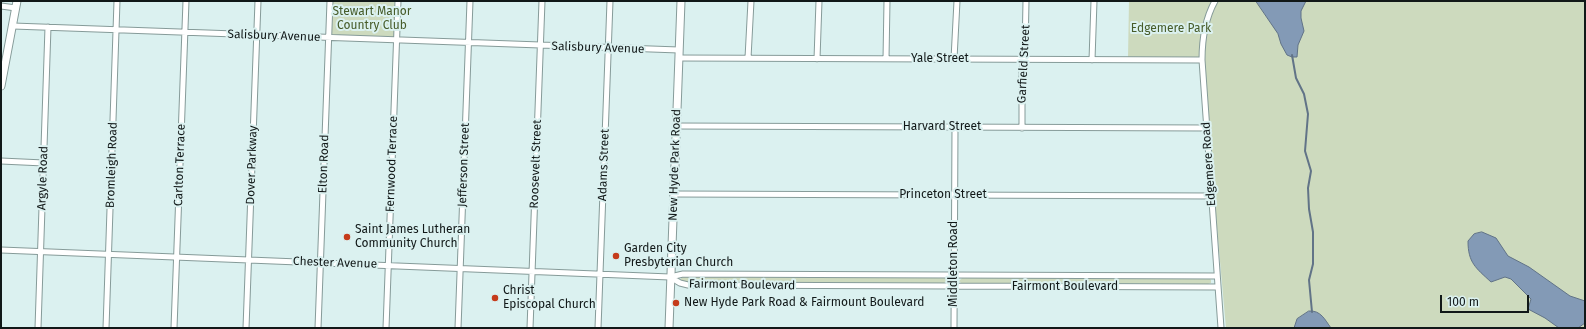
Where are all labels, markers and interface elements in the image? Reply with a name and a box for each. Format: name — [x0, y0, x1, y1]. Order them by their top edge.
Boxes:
park label: Stewart Manor Country Club — [333, 5, 411, 33]
park label: Edgemere Park — [1131, 22, 1211, 36]
street label: Garfield Street — [1015, 24, 1033, 104]
street label: Salisbury Avenue — [227, 27, 321, 45]
street label: Salisbury Avenue — [551, 39, 645, 57]
street label: Yale Street — [911, 52, 969, 66]
street label: New Hyde Park Road — [666, 109, 684, 221]
street label: Fernwood Terrace — [383, 116, 401, 212]
street label: Roosevelt Street — [527, 119, 545, 209]
street label: Harvard Street — [903, 120, 981, 134]
street label: Edgemere Road — [1199, 121, 1219, 207]
street label: Bromleigh Road — [103, 122, 121, 208]
street label: Jefferson Street — [455, 123, 473, 207]
street label: Carlton Terrace — [171, 124, 189, 206]
street label: Dover Parkway — [243, 125, 261, 205]
street label: Adams Street — [596, 129, 612, 201]
street label: Elton Road — [316, 134, 332, 194]
street label: Argyle Road — [35, 146, 51, 210]
street label: Princeton Street — [899, 188, 987, 202]
street label: Middleton Road — [947, 221, 961, 307]
place label: Saint James Lutheran Community Church — [355, 223, 470, 251]
marker: Saint James Lutheran Community Church — [342, 232, 352, 242]
place label: Garden City Presbyterian Church — [624, 242, 733, 270]
marker: Garden City Presbyterian Church — [611, 251, 621, 261]
street label: Chester Avenue — [293, 254, 377, 272]
street label: Fairmont Boulevard — [689, 277, 795, 293]
street label: Fairmont Boulevard — [1012, 280, 1118, 294]
place label: Christ Episcopal Church — [503, 284, 596, 312]
scale bar — [1442, 287, 1531, 313]
marker: Christ Episcopal Church — [490, 293, 500, 303]
text: 100 m — [1447, 295, 1479, 309]
place label: New Hyde Park Road & Fairmount Boulevard — [684, 296, 924, 310]
marker: New Hyde Park Road & Fairmount Boulevard — [671, 298, 681, 308]

